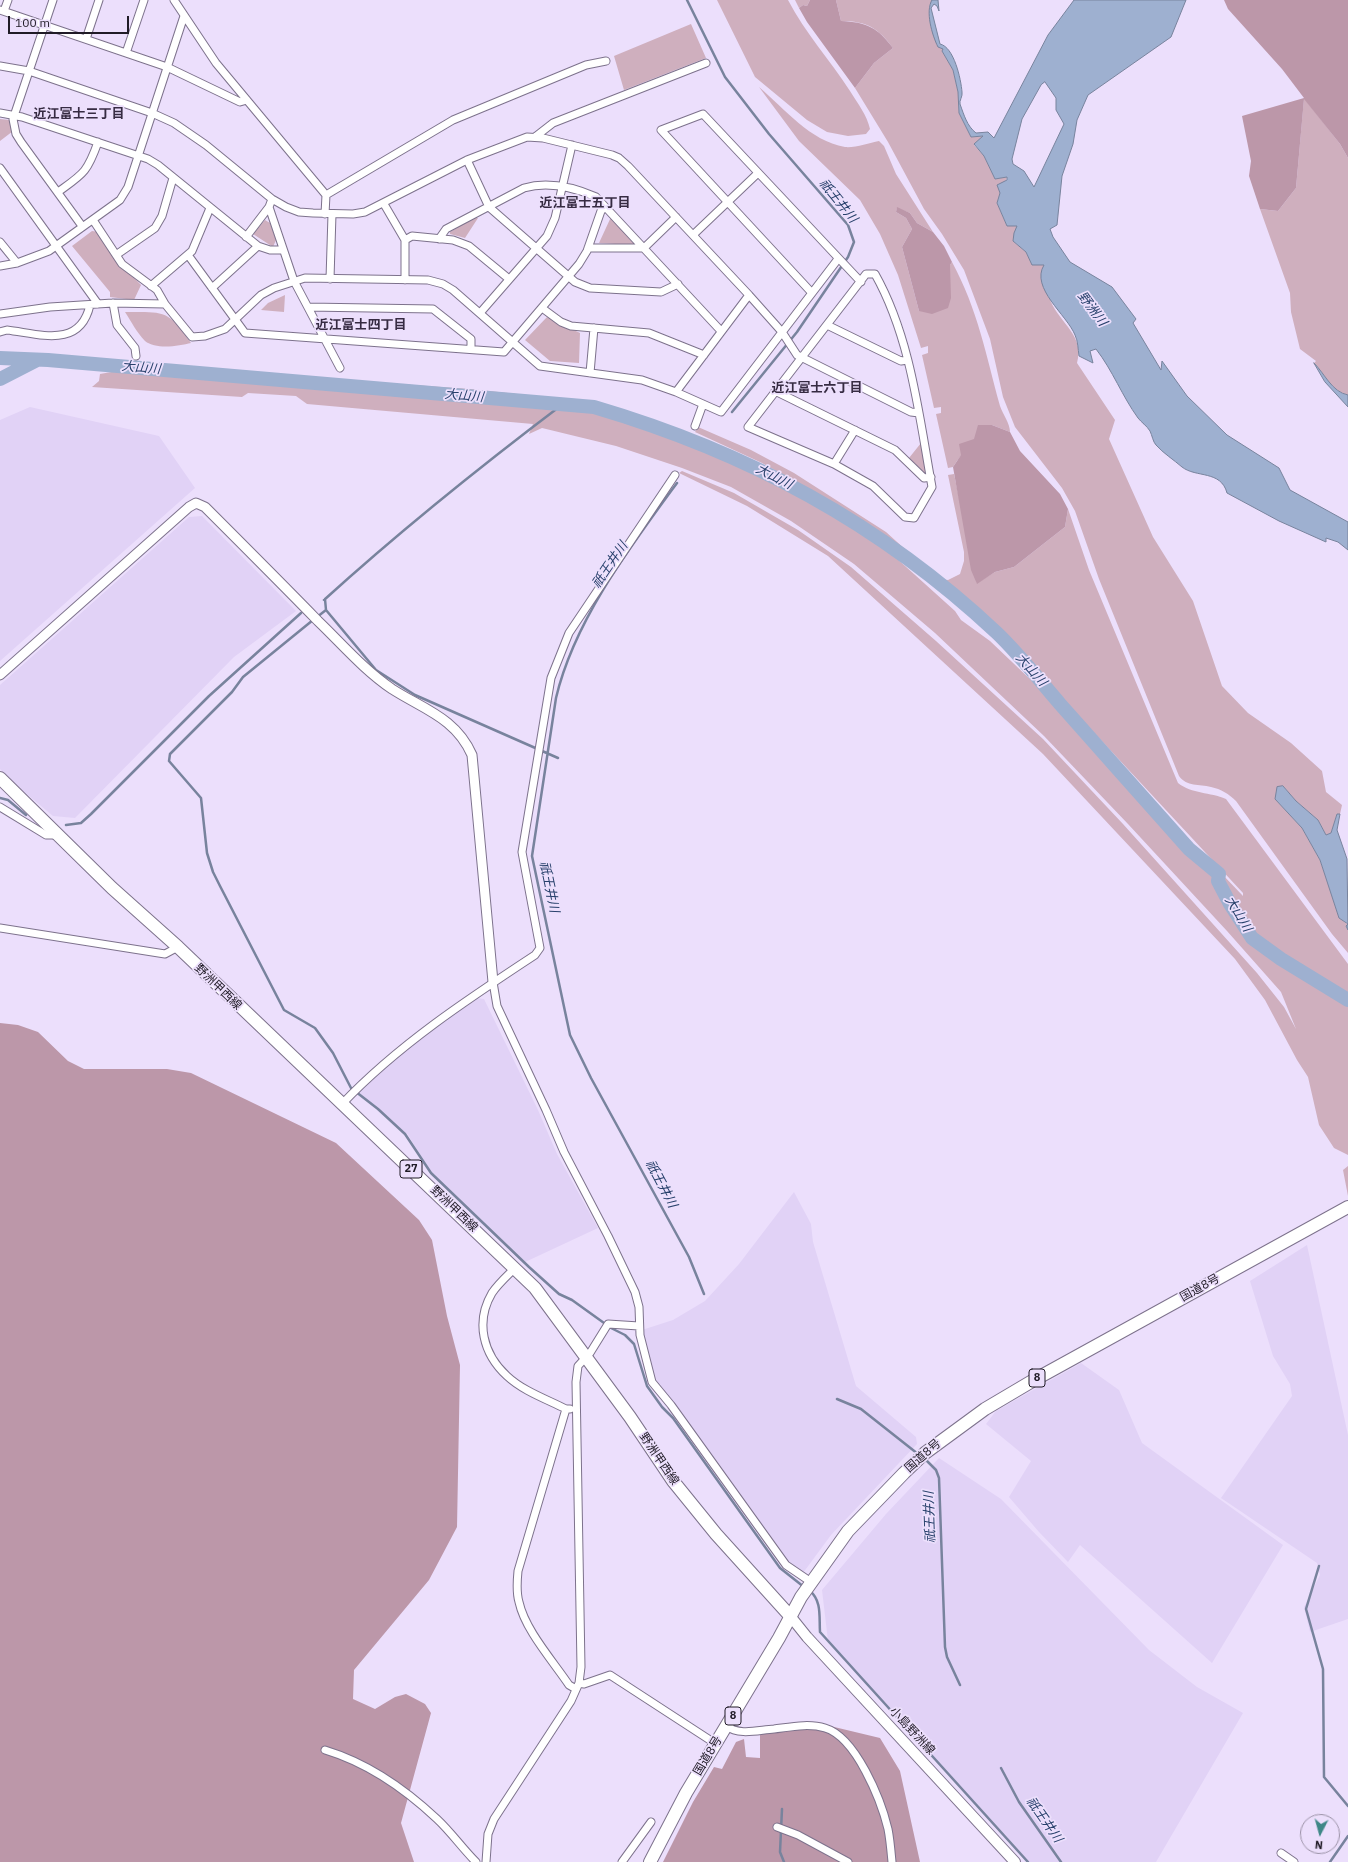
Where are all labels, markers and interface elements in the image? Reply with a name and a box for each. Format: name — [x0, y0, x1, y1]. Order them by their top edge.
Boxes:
scale bar — [10, 8, 131, 34]
text: 100 m — [15, 15, 50, 30]
district label: 近江富士三丁目 — [34, 106, 124, 122]
water label: 祇王井川 — [816, 176, 860, 226]
district label: 近江富士五丁目 — [540, 195, 630, 211]
water label: 野洲川 — [1074, 289, 1110, 329]
district label: 近江富士四丁目 — [316, 317, 406, 333]
water label: 大山川 — [121, 359, 161, 377]
district label: 近江富士六丁目 — [772, 380, 862, 396]
water label: 大山川 — [444, 387, 484, 405]
water label: 大山川 — [753, 461, 795, 493]
water label: 祇王井川 — [589, 539, 631, 591]
water label: 大山川 — [1012, 650, 1050, 690]
water label: 祇王井川 — [536, 860, 562, 914]
water label: 大山川 — [1221, 893, 1255, 935]
street label: 野洲甲西線 — [191, 961, 245, 1013]
water label: 祇王井川 — [642, 1157, 680, 1211]
road number: 27 — [400, 1160, 422, 1178]
street label: 野洲甲西線 — [427, 1183, 481, 1235]
street label: 国道8号 — [1178, 1271, 1222, 1305]
road number: 8 — [1029, 1369, 1045, 1387]
street label: 野洲甲西線 — [636, 1430, 682, 1488]
street label: 国道8号 — [902, 1436, 944, 1476]
water label: 祇王井川 — [921, 1491, 939, 1543]
street label: 小島野洲線 — [886, 1704, 938, 1758]
road number: 8 — [725, 1707, 741, 1725]
street label: 国道8号 — [691, 1734, 725, 1778]
water label: 祇王井川 — [1023, 1794, 1065, 1846]
north arrow — [1300, 1814, 1340, 1854]
text: N — [1314, 1838, 1324, 1852]

